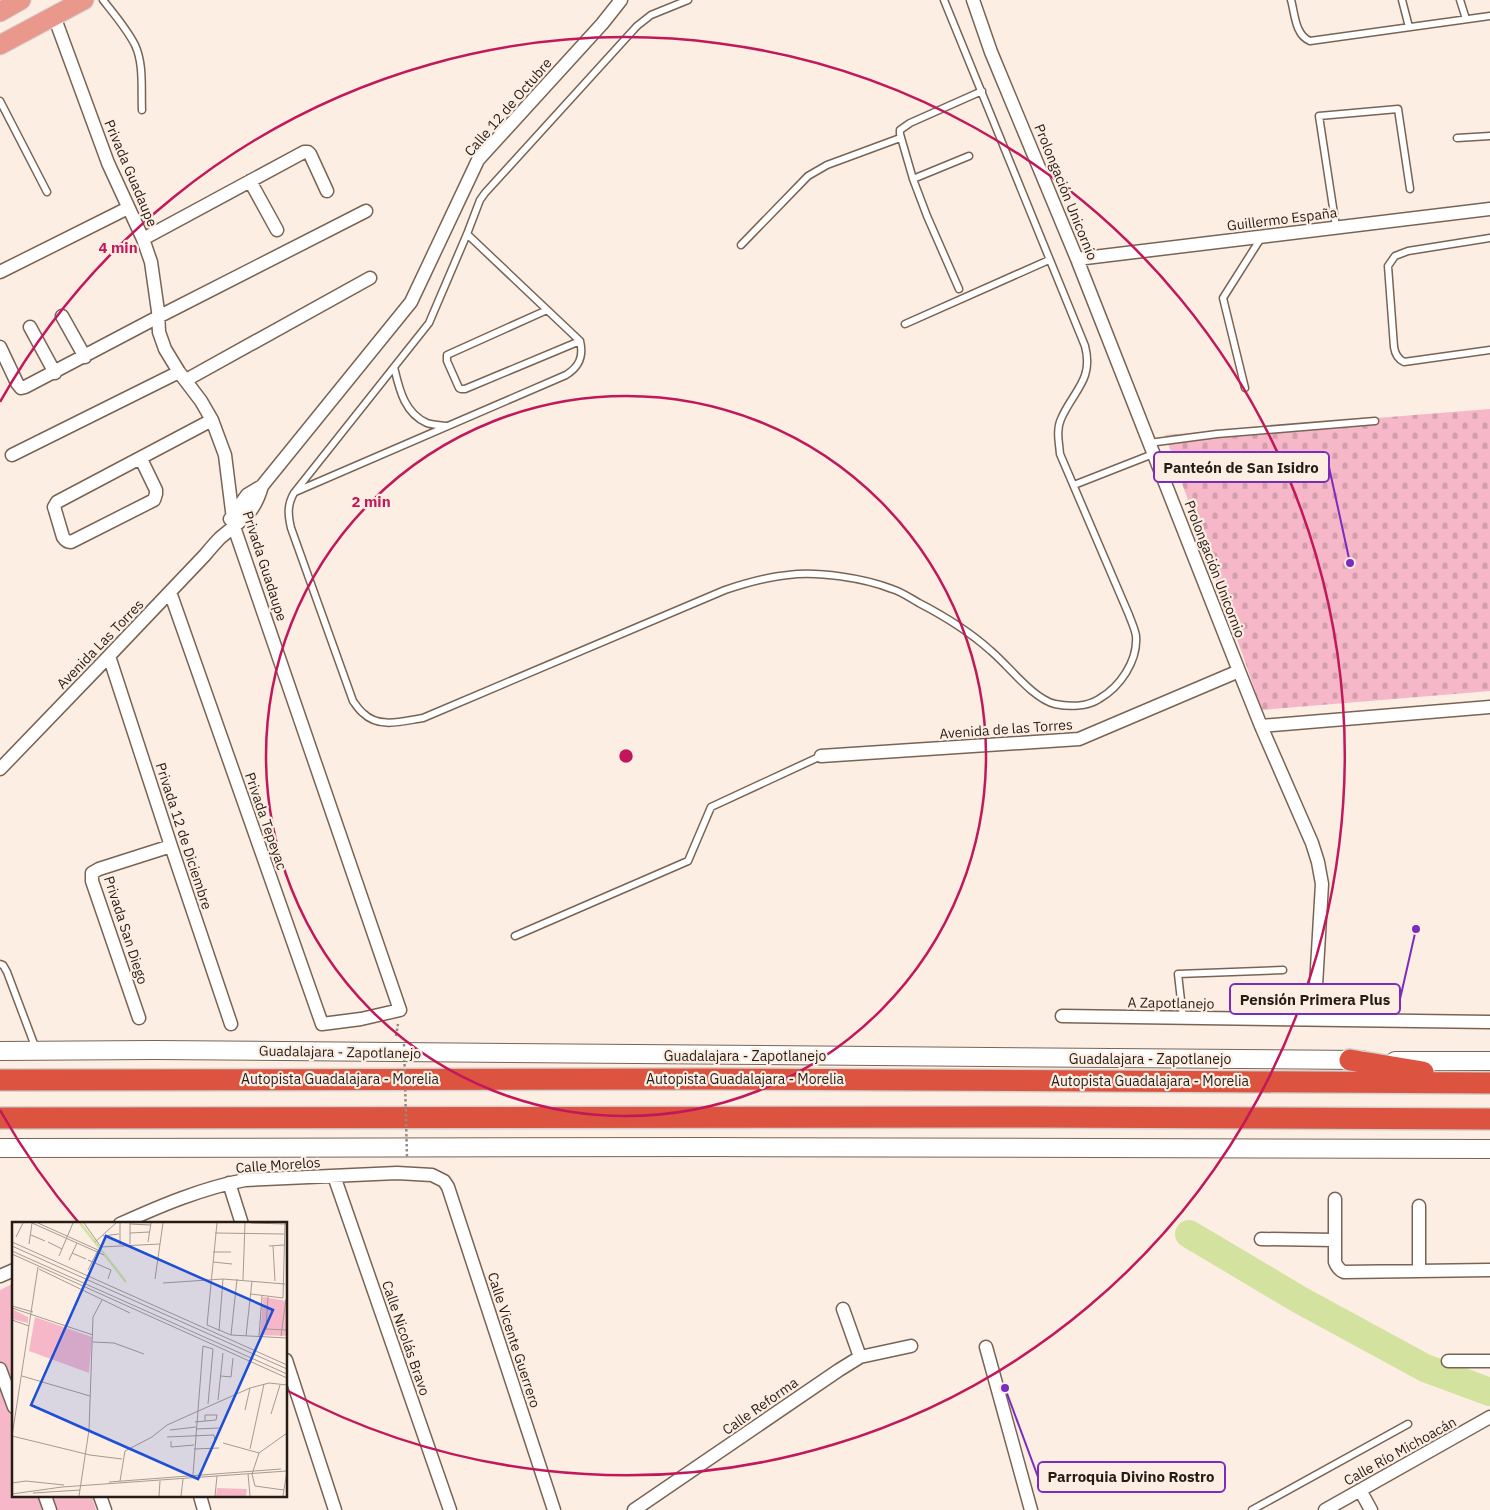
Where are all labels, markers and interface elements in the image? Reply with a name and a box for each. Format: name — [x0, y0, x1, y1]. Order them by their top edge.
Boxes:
street label: Calle 12 de Octubre — [460, 54, 556, 160]
street label: Privada Guadaupe — [100, 117, 162, 230]
street label: Prolongación Unicornio — [1030, 121, 1102, 263]
street label: Guillermo España — [1226, 203, 1339, 235]
text: 4 min — [98, 238, 138, 257]
callout: Panteón de San Isidro — [1154, 452, 1329, 482]
text: Panteón de San Isidro — [1163, 458, 1319, 477]
text: 2 min — [351, 492, 391, 511]
street label: Prolongación Unicornio — [1181, 498, 1250, 640]
street label: Privada Guadaupe — [239, 509, 291, 624]
street label: Avenida Las Torres — [53, 595, 147, 693]
street label: Avenida de las Torres — [939, 715, 1073, 743]
centre of rings — [617, 747, 635, 765]
street label: Privada 12 de Diciembre — [152, 760, 216, 912]
street label: Privada Tepeyac — [241, 770, 291, 872]
street label: Privada San Diego — [100, 874, 152, 987]
callout: Pensión Primera Plus — [1230, 984, 1400, 1014]
text: Pensión Primera Plus — [1240, 990, 1391, 1009]
street label: A Zapotlanejo — [1127, 993, 1215, 1013]
street label: Guadalajara - Zapotlanejo — [259, 1042, 422, 1062]
street label: Guadalajara - Zapotlanejo — [664, 1047, 826, 1065]
street label: Guadalajara - Zapotlanejo — [1069, 1050, 1231, 1068]
street label: Autopista Guadalajara - Morelia — [241, 1070, 440, 1088]
street label: Autopista Guadalajara - Morelia — [646, 1070, 845, 1088]
street label: Autopista Guadalajara - Morelia — [1051, 1072, 1250, 1090]
street label: Calle Morelos — [235, 1153, 321, 1177]
inset map — [12, 1222, 288, 1498]
street label: Calle Vicente Guerrero — [484, 1270, 544, 1410]
street label: Calle Nicolás Bravo — [378, 1278, 434, 1398]
street label: Calle Reforma — [719, 1373, 802, 1439]
street label: Calle Río Michoacán — [1341, 1413, 1459, 1489]
callout: Parroquia Divino Rostro — [1038, 1462, 1225, 1492]
text: Parroquia Divino Rostro — [1047, 1467, 1215, 1486]

